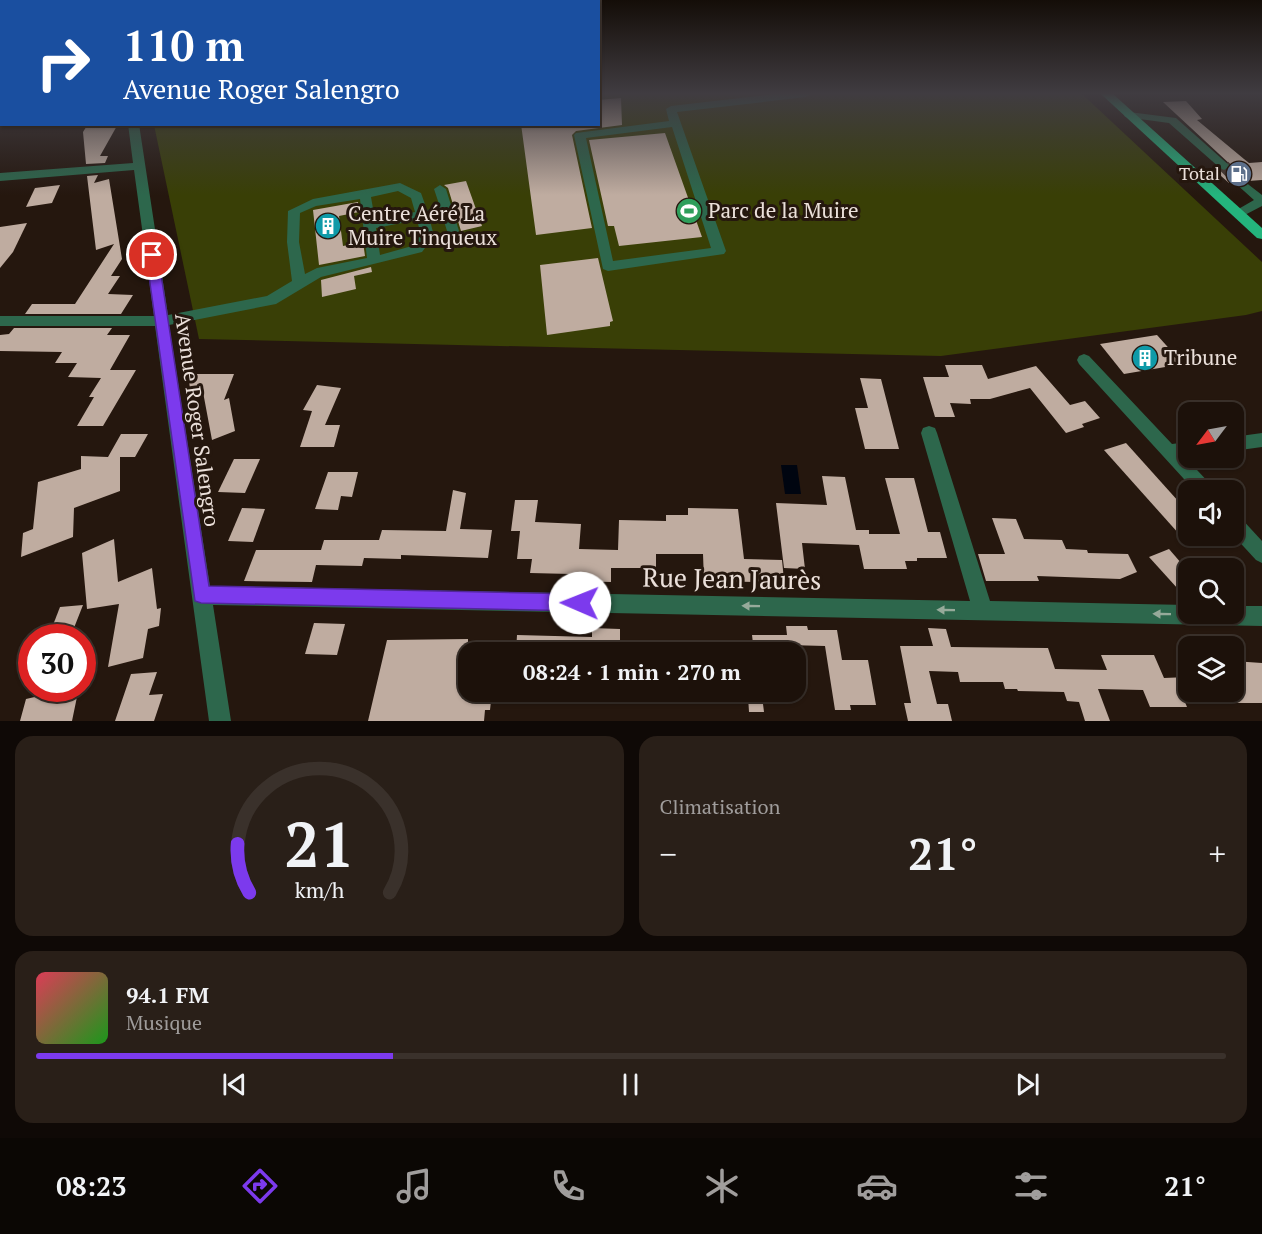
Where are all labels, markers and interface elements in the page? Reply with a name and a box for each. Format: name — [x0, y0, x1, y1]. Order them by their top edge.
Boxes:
text: 110 m — [123, 17, 244, 73]
icon: right — [24, 24, 102, 102]
text: Avenue Roger Salengro — [123, 71, 400, 107]
fuel station icon: Total — [1224, 159, 1254, 189]
place label: Total — [1179, 161, 1220, 185]
sports icon: Parc de la Muire — [674, 196, 704, 226]
place label: Parc de la Muire — [708, 196, 859, 224]
place label: Centre Aéré La Muire Tinqueux — [348, 199, 497, 251]
building icon: Centre Aéré La Muire Tinqueux — [313, 211, 343, 241]
pin — [126, 229, 177, 280]
icon: arrive — [135, 238, 168, 271]
street label: Avenue Roger Salengro — [169, 311, 227, 528]
building icon: Tribune — [1130, 343, 1160, 373]
place label: Tribune — [1164, 343, 1237, 371]
north arrow — [1178, 402, 1244, 468]
map controls — [1178, 402, 1244, 702]
button: sound — [1178, 480, 1244, 546]
button: search — [1178, 558, 1244, 624]
street label: Rue Jean Jaurès — [642, 559, 822, 597]
position arrow — [548, 571, 612, 635]
one-way arrow — [741, 602, 760, 611]
one-way arrow — [936, 606, 955, 615]
one-way arrow — [1152, 609, 1171, 619]
speed limit sign: 30 — [18, 624, 96, 702]
button: layers — [1178, 636, 1244, 702]
text: 08:24 · 1 min · 270 m — [523, 657, 741, 686]
text: Climatisation — [660, 793, 780, 820]
text: 21 — [284, 802, 355, 885]
text: 21° — [908, 823, 977, 883]
text: − — [660, 832, 677, 875]
text: + — [1208, 832, 1226, 875]
text: km/h — [294, 876, 344, 904]
text: 94.1 FM — [126, 980, 209, 1009]
text: Musique — [126, 1009, 202, 1036]
icon: previous — [218, 1068, 251, 1101]
icon: pause — [614, 1068, 647, 1101]
icon: next — [1011, 1068, 1044, 1101]
icon: directions — [239, 1165, 281, 1207]
icon: music — [393, 1165, 435, 1207]
icon: phone — [547, 1165, 589, 1207]
icon: climate — [701, 1165, 743, 1207]
icon: car — [856, 1165, 898, 1207]
icon: filters — [1010, 1165, 1052, 1207]
text: 08:23 — [56, 1168, 126, 1204]
text: 21° — [1164, 1168, 1206, 1204]

